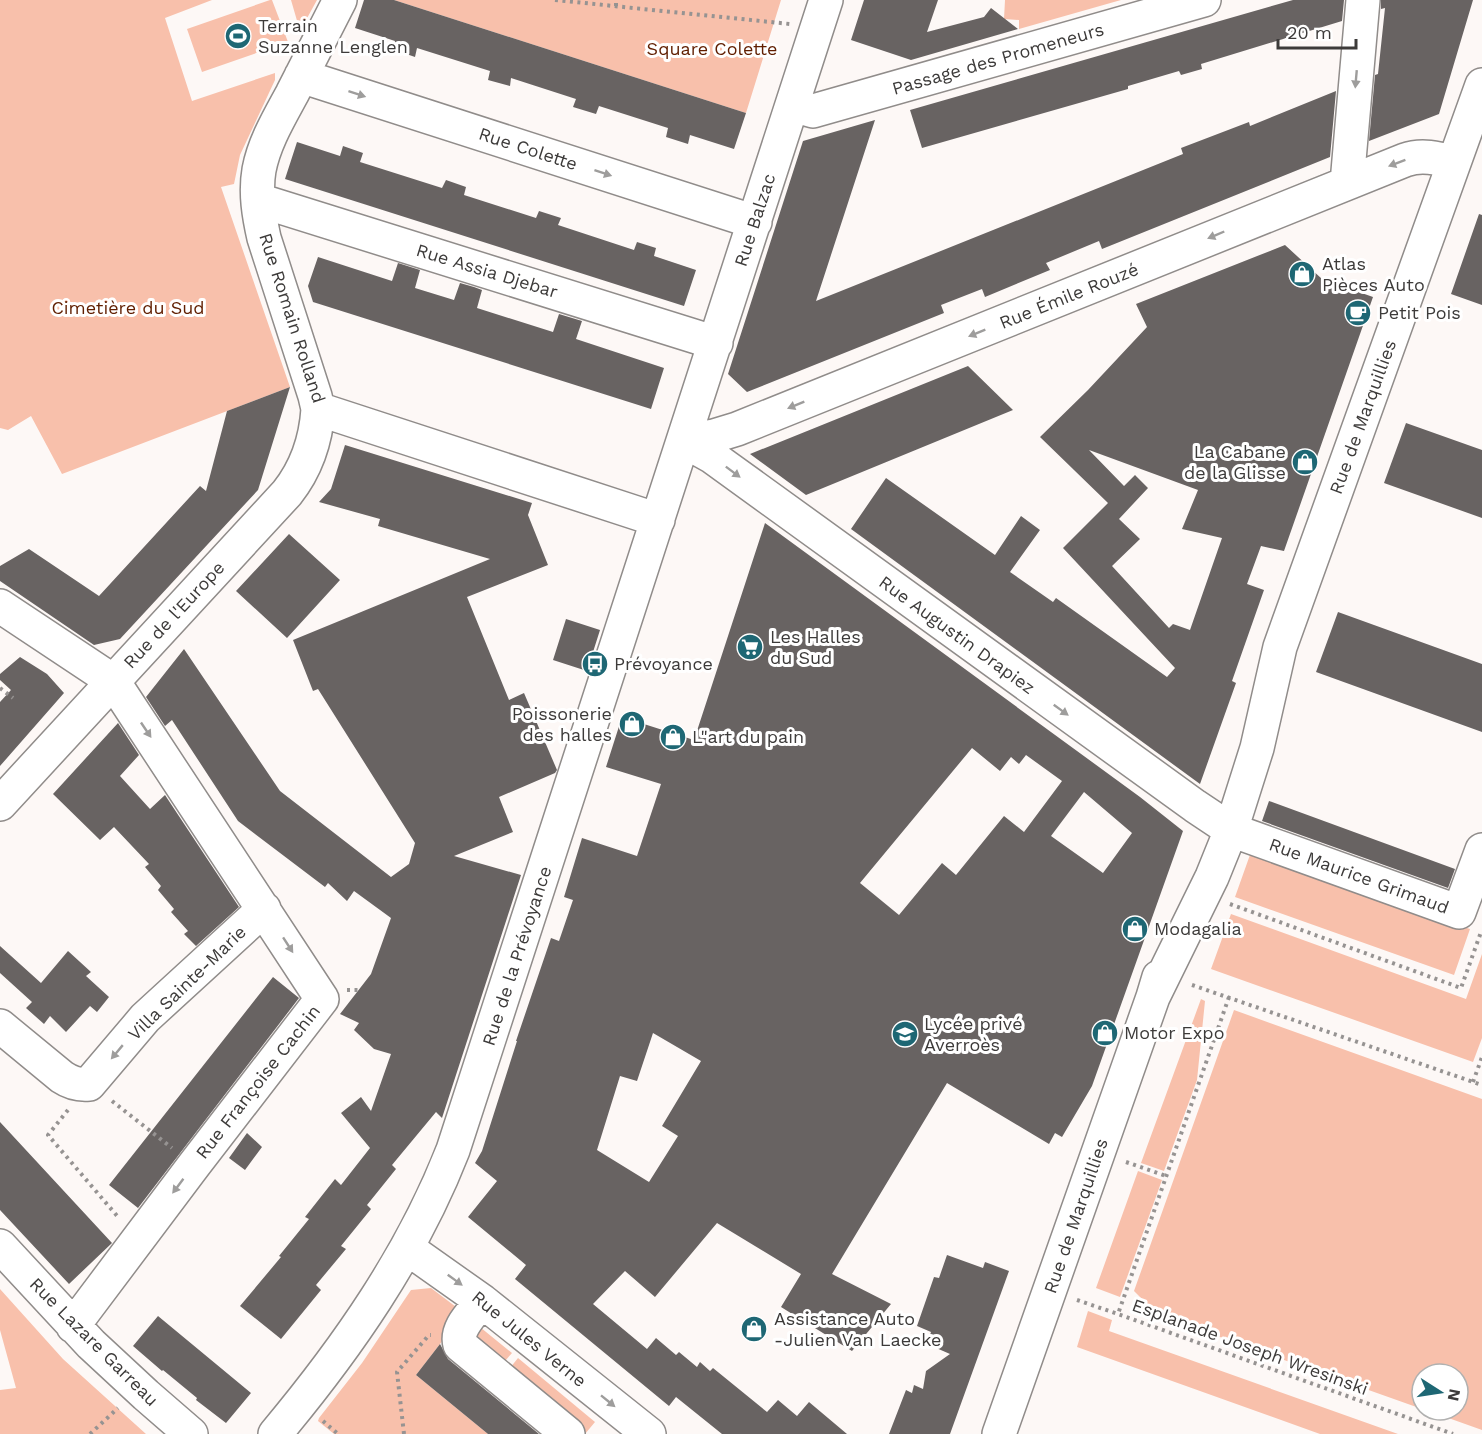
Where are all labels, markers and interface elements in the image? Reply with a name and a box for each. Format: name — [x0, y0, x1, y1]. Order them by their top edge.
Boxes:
scale bar — [1278, 12, 1356, 50]
place label: Terrain Suzanne Lenglen — [258, 15, 408, 57]
street label: Passage des Promeneurs — [890, 18, 1106, 99]
sports icon: Terrain Suzanne Lenglen — [223, 21, 253, 51]
text: 20 m — [1287, 22, 1332, 43]
park label: Square Colette — [647, 38, 777, 59]
one-way arrow — [1351, 70, 1361, 89]
one-way arrow — [348, 89, 366, 99]
street label: Rue Colette — [476, 123, 580, 174]
one-way arrow — [1388, 158, 1406, 168]
one-way arrow — [594, 168, 612, 178]
street label: Rue Balzac — [730, 171, 779, 269]
street label: Rue Romain Rolland — [255, 230, 330, 405]
one-way arrow — [1207, 230, 1225, 240]
street label: Rue Assia Djebar — [414, 239, 561, 302]
place label: Atlas Pièces Auto — [1322, 253, 1425, 295]
street label: Rue Émile Rouzé — [996, 258, 1141, 333]
shop icon: Atlas Pièces Auto — [1287, 259, 1317, 289]
park label: Cimetière du Sud — [51, 297, 205, 318]
cafe icon: Petit Pois — [1343, 298, 1373, 328]
place label: Petit Pois — [1378, 302, 1461, 323]
one-way arrow — [968, 328, 986, 338]
street label: Rue de Marquillies — [1325, 337, 1400, 497]
one-way arrow — [787, 400, 805, 410]
place label: La Cabane de la Glisse — [1184, 441, 1286, 483]
shop icon: La Cabane de la Glisse — [1290, 447, 1320, 477]
one-way arrow — [725, 466, 740, 478]
street label: Rue de l'Europe — [119, 557, 228, 672]
street label: Rue Augustin Drapiez — [875, 571, 1039, 698]
place label: Les Halles du Sud — [770, 626, 861, 668]
supermarket icon: Les Halles du Sud — [735, 632, 765, 662]
bus stop icon: Prévoyance — [580, 649, 610, 679]
place label: Prévoyance — [614, 653, 713, 674]
place label: Poissonerie des halles — [512, 703, 612, 745]
one-way arrow — [1054, 703, 1069, 715]
shop icon: Poissonerie des halles — [617, 709, 647, 739]
one-way arrow — [140, 722, 151, 738]
shop icon: L"art du pain — [658, 722, 688, 752]
place label: L"art du pain — [692, 726, 804, 747]
street label: Rue Maurice Grimaud — [1266, 833, 1452, 918]
street label: Rue de la Prévoyance — [478, 863, 555, 1048]
shop icon: Modagalia — [1120, 914, 1150, 944]
place label: Modagalia — [1154, 918, 1242, 939]
street label: Villa Sainte-Marie — [123, 921, 250, 1044]
one-way arrow — [282, 937, 293, 953]
street label: Rue Françoise Cachin — [191, 1001, 324, 1163]
place label: Lycée privé Averroès — [924, 1013, 1023, 1055]
shop icon: Motor Expo — [1090, 1018, 1120, 1048]
school or university icon: Lycée privé Averroès — [890, 1019, 920, 1049]
place label: Motor Expo — [1124, 1022, 1224, 1043]
one-way arrow — [110, 1044, 123, 1060]
street label: Rue de Marquillies — [1039, 1136, 1112, 1296]
one-way arrow — [172, 1178, 185, 1194]
street label: Rue Lazare Garreau — [26, 1273, 163, 1410]
one-way arrow — [448, 1274, 463, 1286]
street label: Rue Jules Verne — [468, 1286, 591, 1391]
street label: Esplanade Joseph Wresinski — [1129, 1294, 1371, 1399]
place label: Assistance Auto -Julien Van Laecke — [774, 1308, 941, 1350]
shop icon: Assistance Auto -Julien Van Laecke — [739, 1314, 769, 1344]
north arrow — [1410, 1362, 1470, 1422]
text: N — [1444, 1387, 1465, 1403]
one-way arrow — [600, 1395, 616, 1408]

